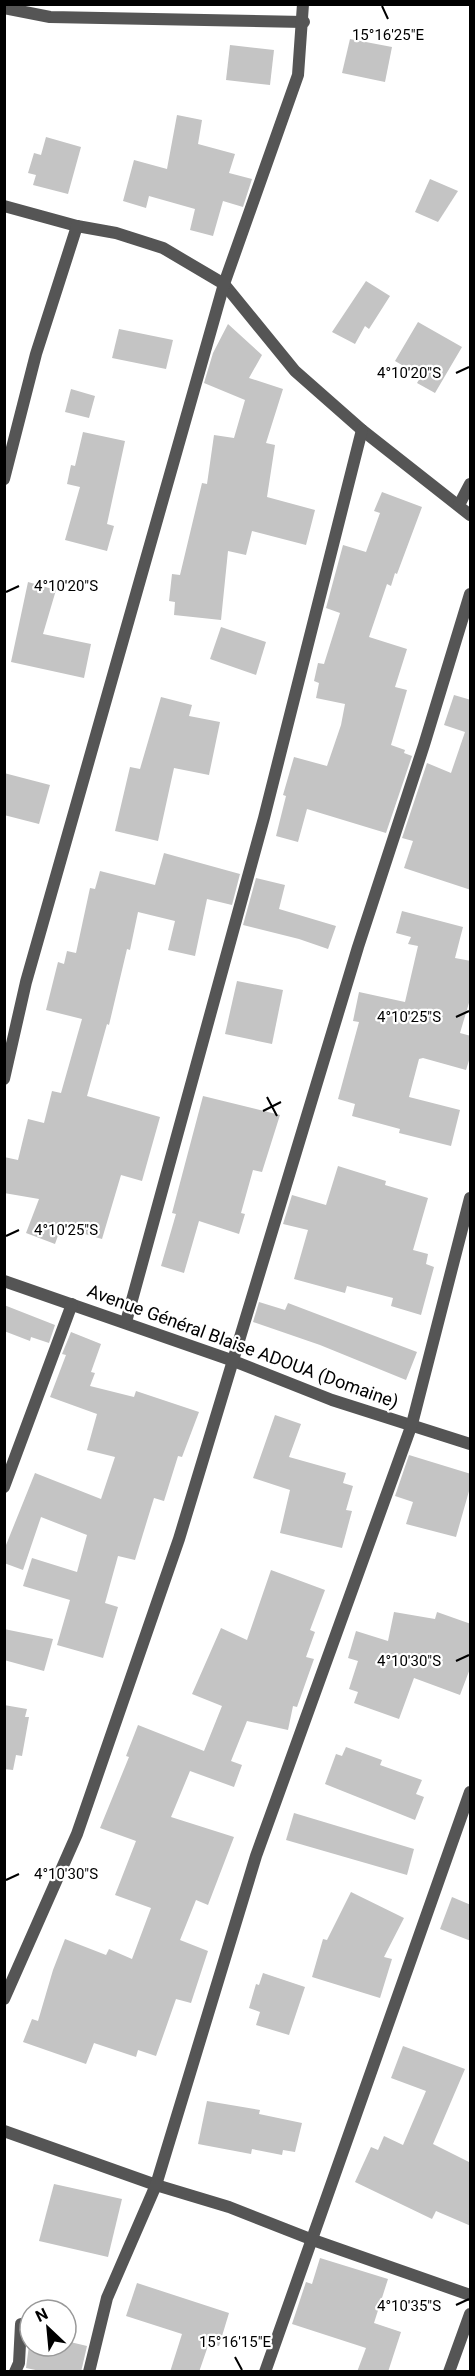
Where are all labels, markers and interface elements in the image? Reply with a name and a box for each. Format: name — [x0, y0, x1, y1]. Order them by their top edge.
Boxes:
text: 15°16'25"E — [352, 26, 425, 44]
text: 4°10'20"S — [377, 364, 441, 382]
text: 4°10'20"S — [34, 577, 98, 595]
text: 4°10'25"S — [377, 1008, 441, 1026]
text: 4°10'25"S — [34, 1221, 98, 1239]
street label: Avenue Général Blaise ADOUA (Domaine) — [84, 1280, 401, 1413]
text: 4°10'30"S — [377, 1652, 441, 1670]
text: 4°10'30"S — [34, 1865, 98, 1883]
text: 4°10'35"S — [377, 2297, 441, 2315]
north arrow — [18, 2298, 78, 2358]
text: N — [32, 2304, 51, 2326]
text: 15°16'15"E — [199, 2333, 272, 2351]

